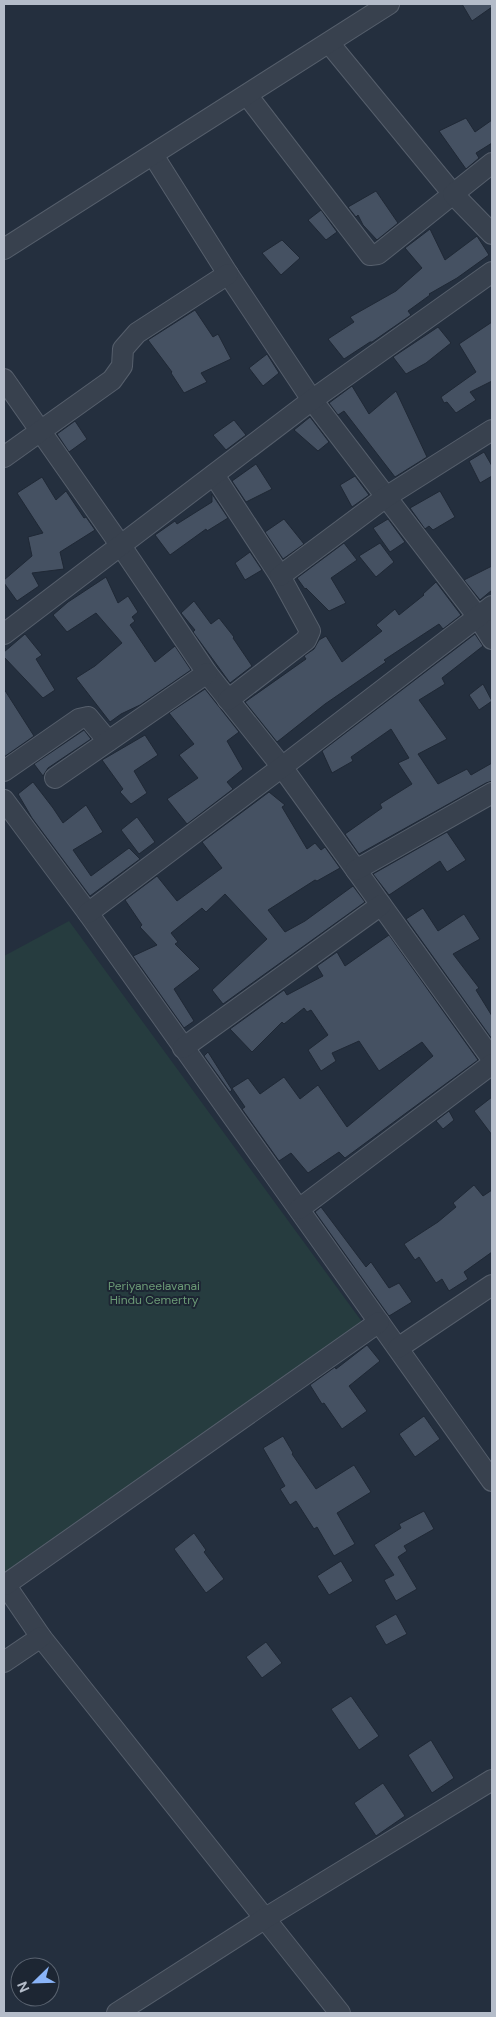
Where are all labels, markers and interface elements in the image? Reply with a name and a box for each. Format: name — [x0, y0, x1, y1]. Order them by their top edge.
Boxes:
park label: Periyaneelavanai Hindu Cemertry — [108, 1278, 200, 1308]
north arrow — [10, 1957, 60, 2007]
text: N — [13, 1979, 33, 1995]

